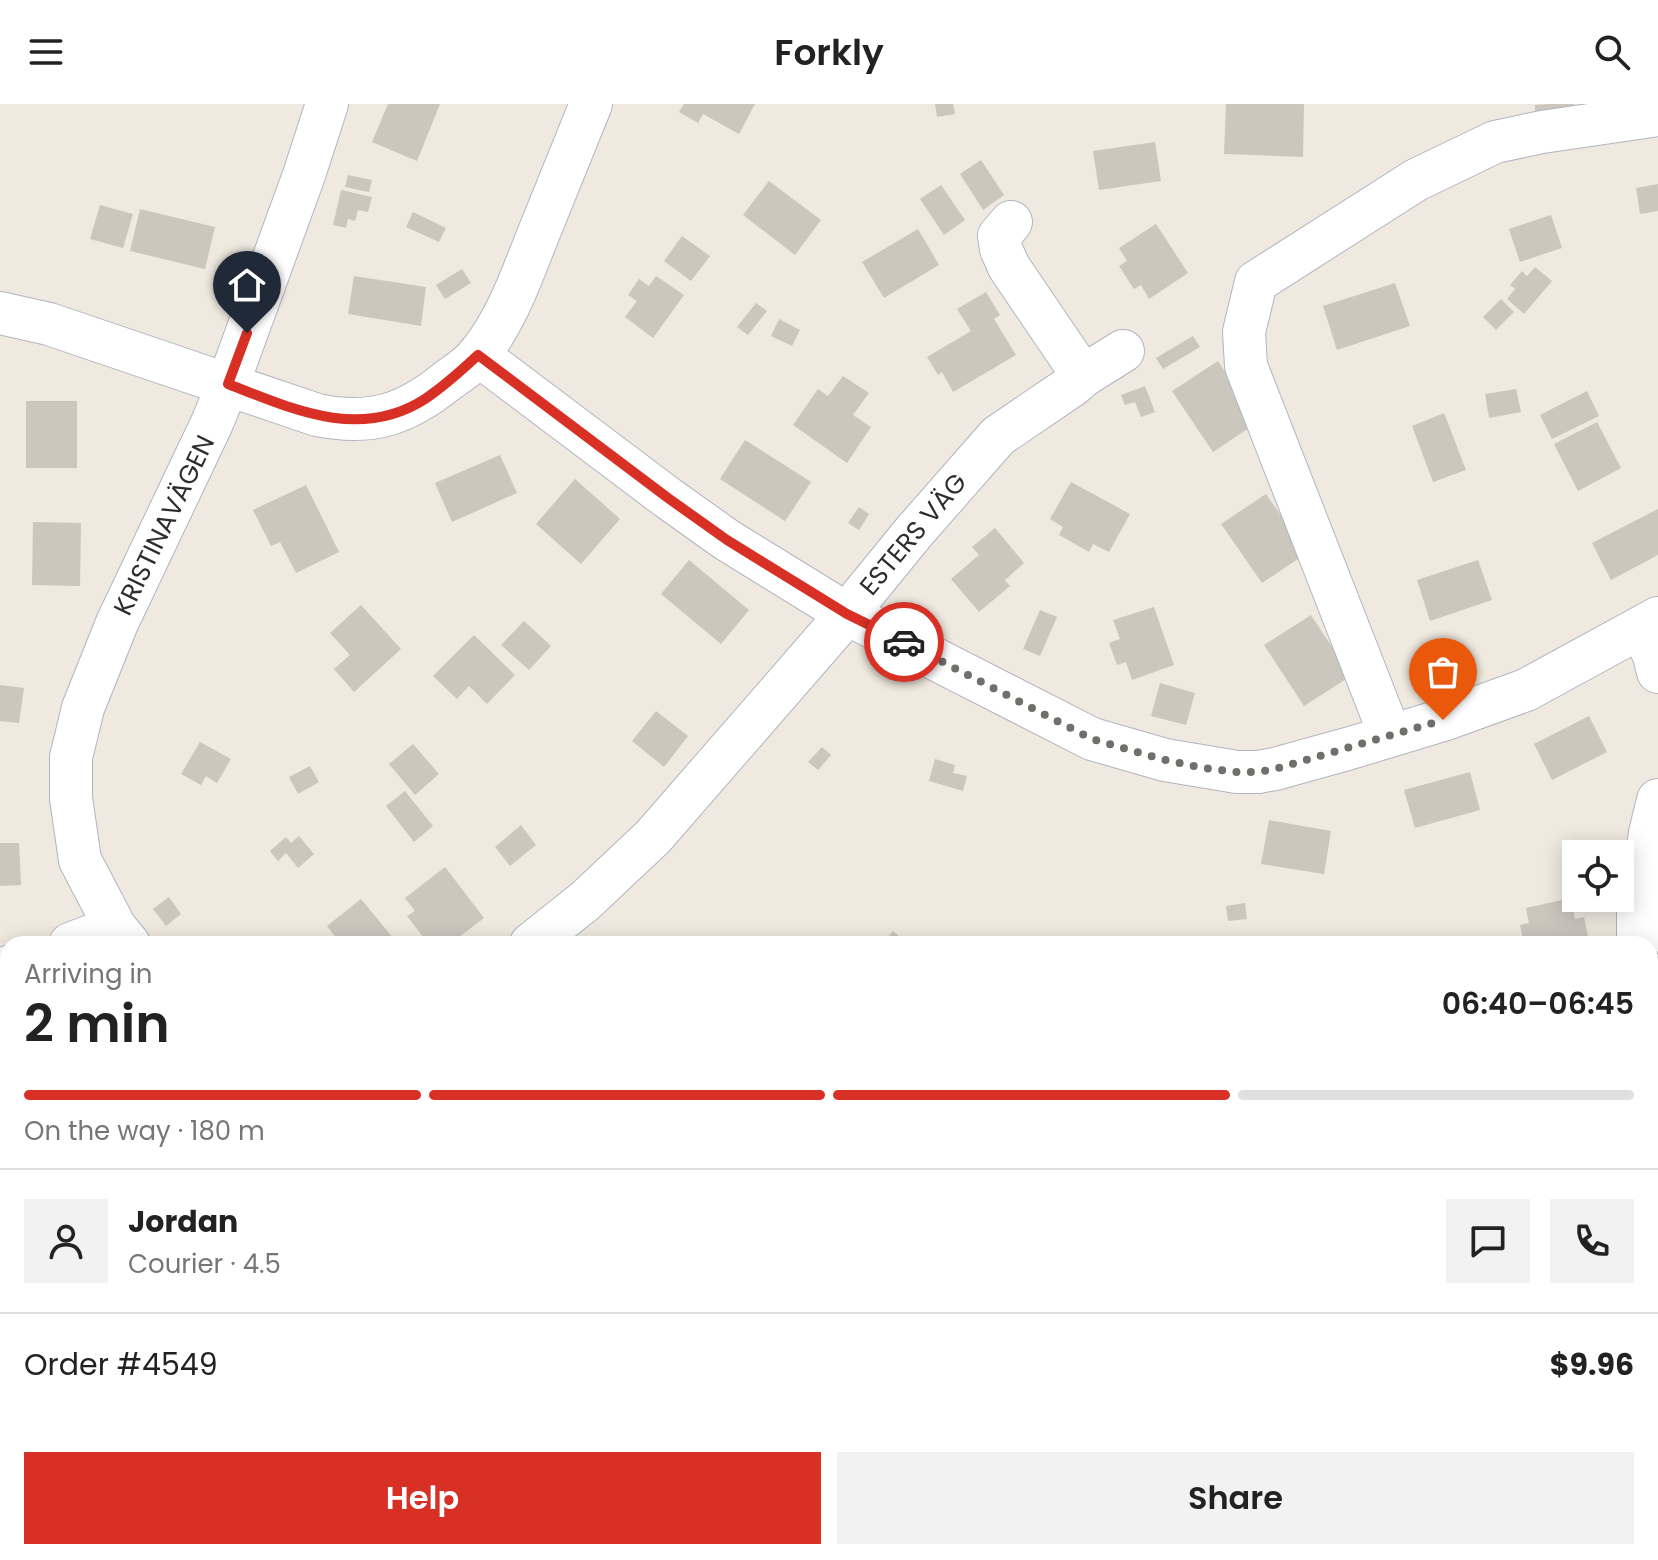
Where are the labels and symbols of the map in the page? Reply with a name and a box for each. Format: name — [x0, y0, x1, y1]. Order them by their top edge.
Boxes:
pin — [213, 251, 281, 333]
street label: KRISTINAVÄGEN — [105, 429, 223, 621]
street label: ESTERS VÄG — [851, 465, 975, 603]
courier — [864, 602, 944, 682]
pin — [1409, 638, 1477, 720]

